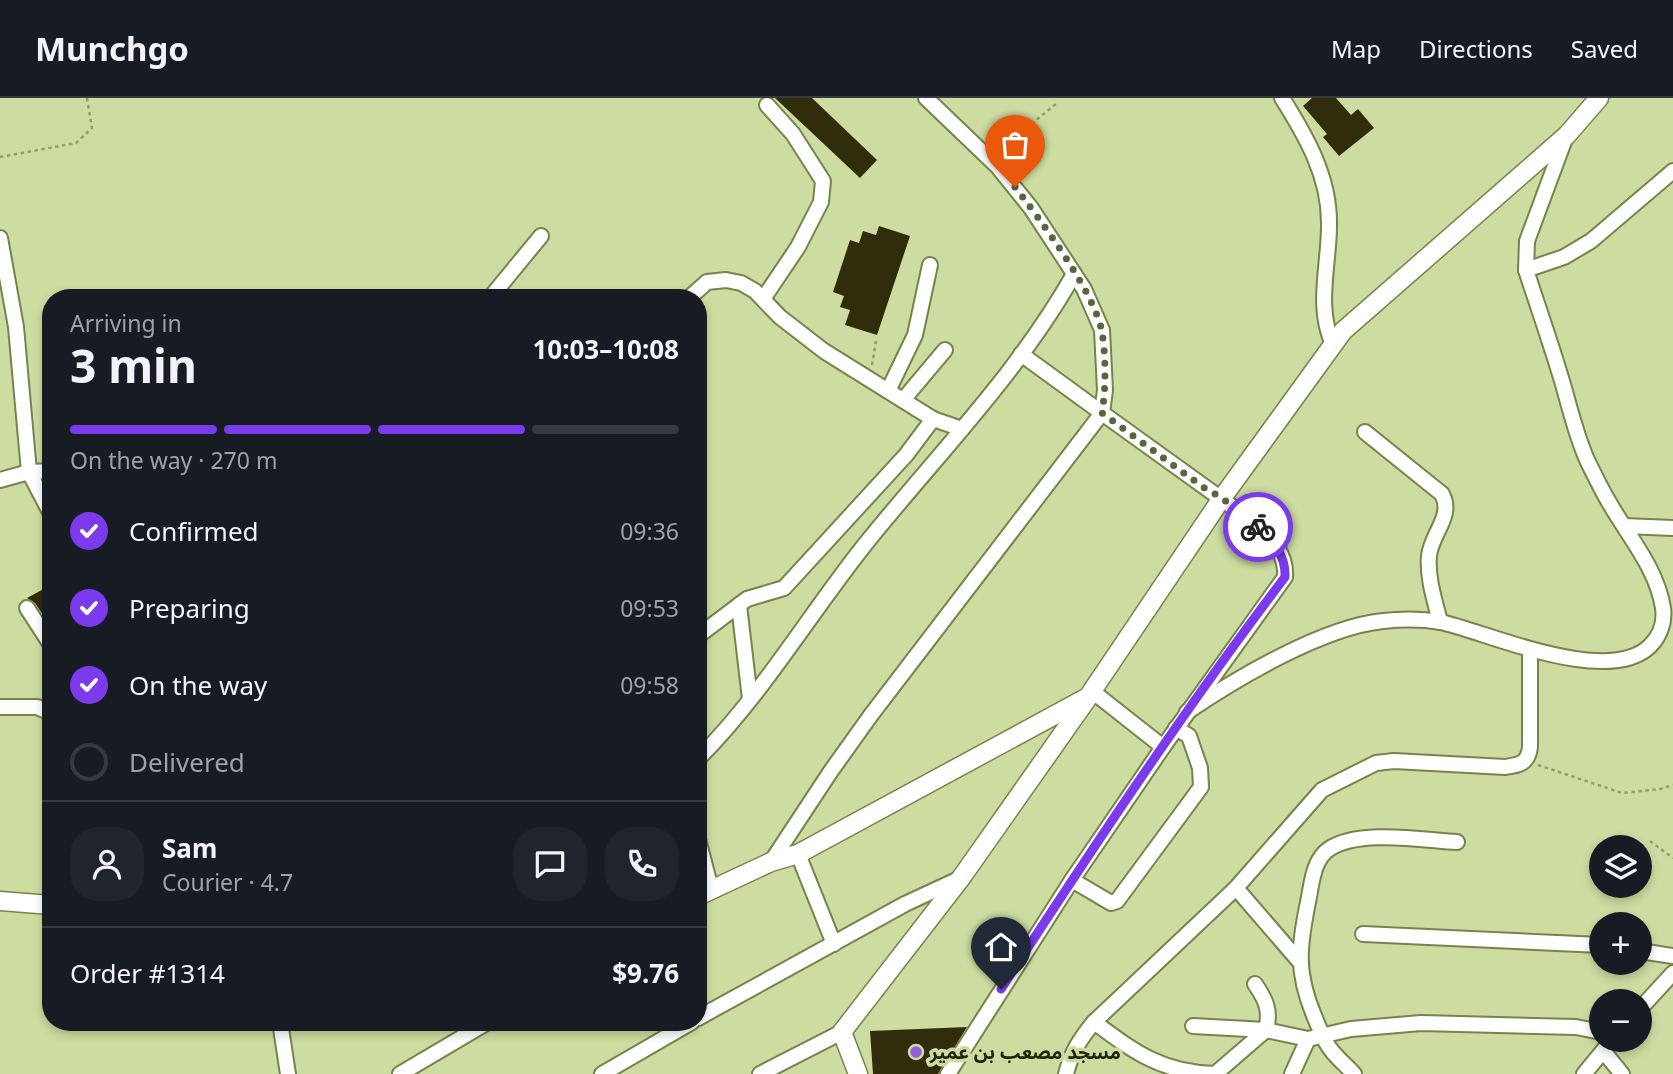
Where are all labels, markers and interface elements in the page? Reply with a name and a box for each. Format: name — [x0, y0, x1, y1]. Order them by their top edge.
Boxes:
text: Munchgo — [35, 26, 189, 71]
text: Map — [1331, 32, 1381, 65]
text: Directions — [1419, 32, 1533, 65]
text: Saved — [1571, 32, 1638, 65]
pin — [985, 115, 1045, 187]
icon: bag — [996, 126, 1034, 164]
text: Arriving in — [70, 307, 182, 339]
text: 10:03–10:08 — [532, 331, 679, 367]
text: 3 min — [70, 334, 197, 396]
text: On the way · 270 m — [70, 444, 277, 476]
courier — [1223, 492, 1293, 562]
icon: bike — [1239, 508, 1277, 546]
icon: check — [70, 512, 108, 550]
text: Confirmed — [129, 513, 259, 549]
text: 09:36 — [620, 515, 679, 547]
icon: check — [70, 589, 108, 627]
text: Preparing — [129, 590, 250, 626]
text: 09:53 — [620, 592, 679, 624]
icon: check — [70, 666, 108, 704]
text: On the way — [129, 667, 267, 703]
text: 09:58 — [620, 669, 679, 701]
text: Delivered — [129, 744, 245, 780]
button: person — [70, 827, 144, 901]
button: chat — [513, 827, 587, 901]
button: phone — [605, 827, 679, 901]
text: Sam — [162, 830, 217, 866]
map controls — [1589, 835, 1652, 1052]
button: layers — [1589, 835, 1652, 898]
text: Courier · 4.7 — [162, 866, 293, 898]
button: + — [1589, 912, 1652, 975]
pin — [971, 917, 1031, 989]
icon: home — [982, 928, 1020, 966]
text: Order #1314 — [70, 955, 225, 991]
text: $9.76 — [612, 955, 679, 991]
button: − — [1589, 989, 1652, 1052]
place label: مسجد مصعب بن عمير — [929, 1039, 1121, 1065]
marker: مسجد مصعب بن عمير — [908, 1044, 924, 1060]

